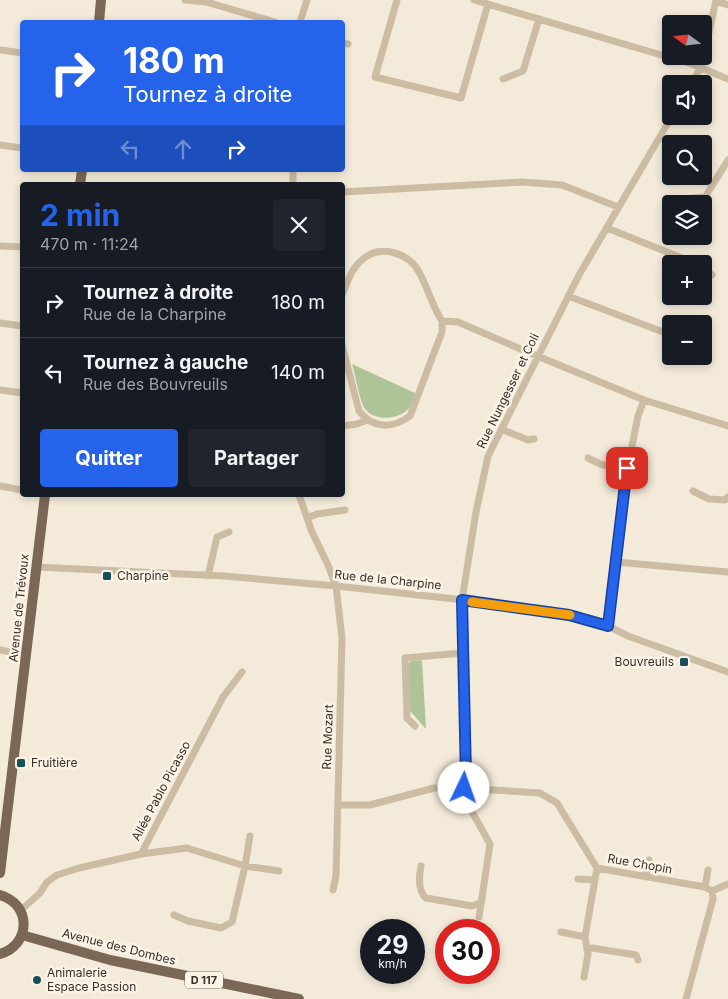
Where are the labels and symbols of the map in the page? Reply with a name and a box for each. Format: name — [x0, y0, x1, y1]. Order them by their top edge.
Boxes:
north arrow — [662, 15, 712, 65]
street label: Rue Nungesser et Coli — [473, 331, 542, 451]
pin — [606, 447, 648, 489]
street label: Avenue de Trévoux — [5, 553, 32, 663]
street label: Rue de la Charpine — [334, 566, 442, 593]
place label: Charpine — [117, 568, 169, 583]
marker: Charpine — [101, 570, 113, 582]
place label: Bouvreuils — [615, 654, 674, 669]
marker: Bouvreuils — [678, 656, 690, 668]
street label: Rue Mozart — [319, 704, 336, 770]
street label: Allée Pablo Picasso — [128, 738, 193, 843]
place label: Fruitière — [31, 755, 77, 770]
marker: Fruitière — [15, 757, 27, 769]
position arrow — [437, 761, 489, 813]
street label: Rue Chopin — [606, 850, 674, 877]
speed limit sign: 30 — [435, 919, 500, 984]
street label: Avenue des Dombes — [61, 925, 178, 968]
place label: Animalerie Espace Passion — [47, 965, 136, 994]
road number: D 117 — [185, 972, 223, 988]
marker: Animalerie Espace Passion — [31, 974, 43, 986]

